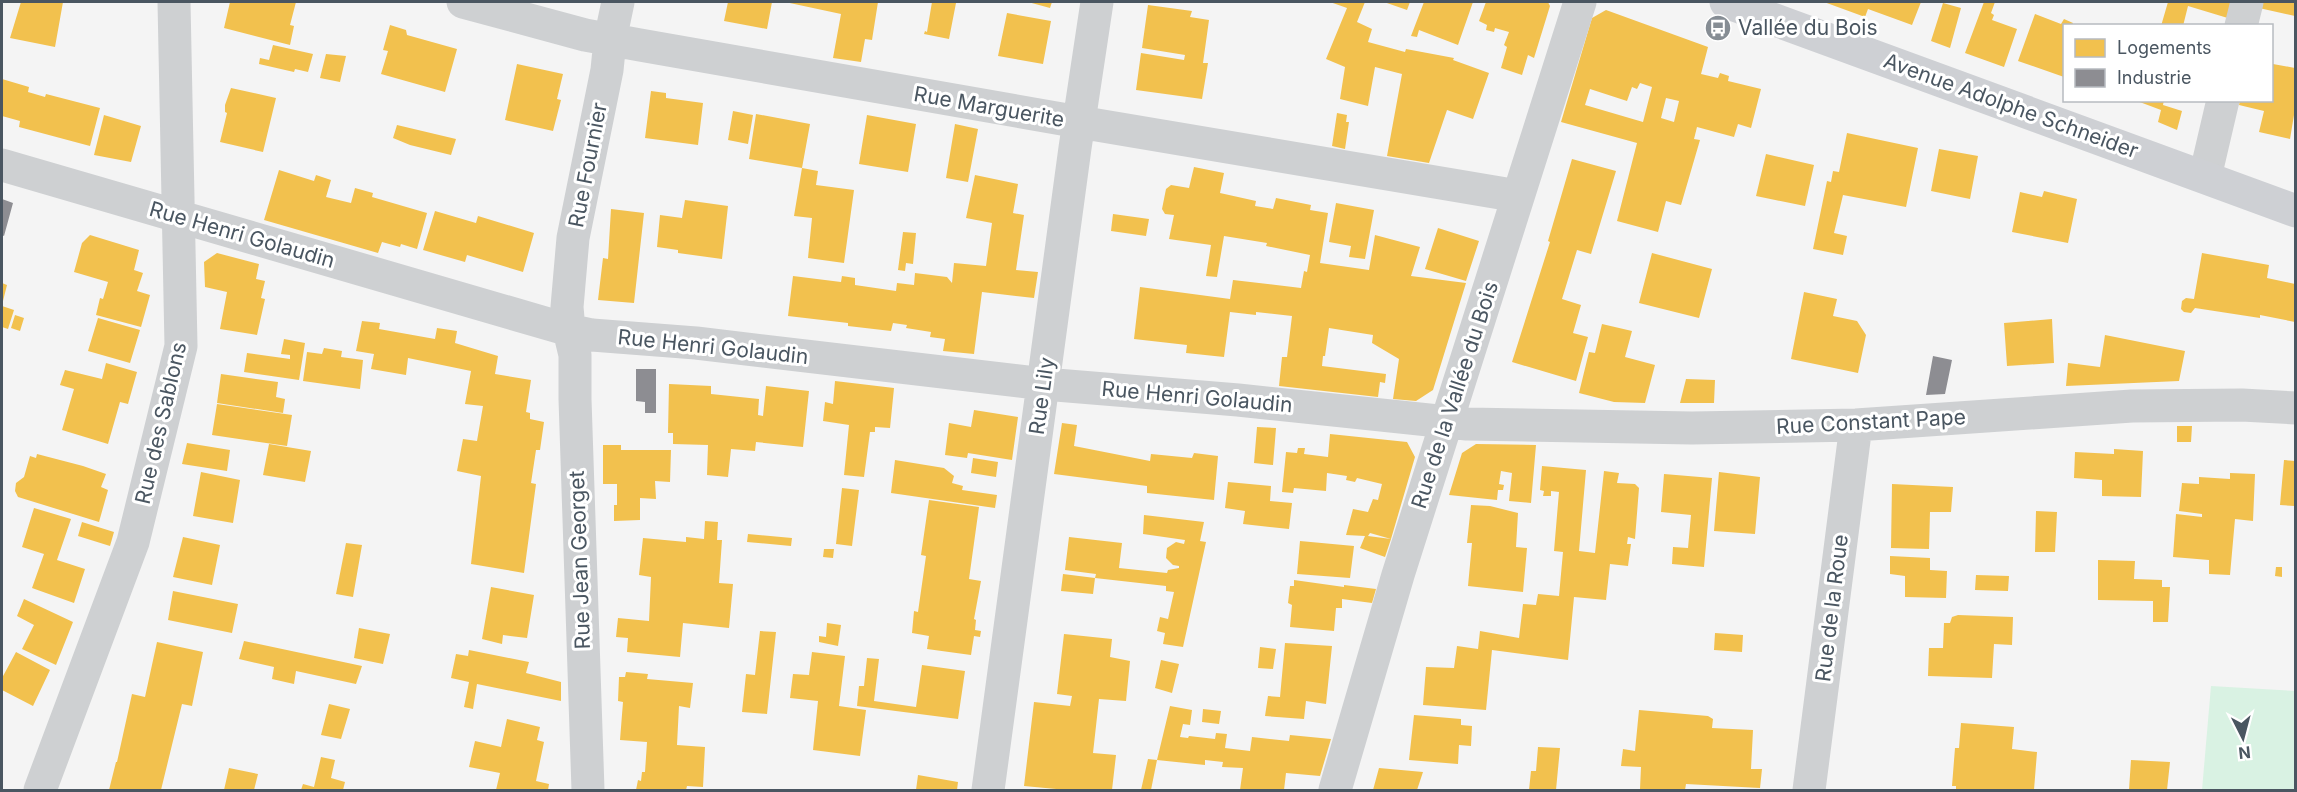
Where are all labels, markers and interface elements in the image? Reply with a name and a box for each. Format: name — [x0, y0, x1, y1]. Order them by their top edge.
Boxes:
bus stop icon: Vallée du Bois — [1703, 13, 1733, 43]
place label: Vallée du Bois — [1738, 15, 1877, 40]
legend — [2063, 24, 2273, 102]
text: Logements — [2117, 37, 2212, 58]
street label: Avenue Adolphe Schneider — [1881, 48, 2142, 163]
text: Industrie — [2117, 67, 2191, 88]
street label: Rue Marguerite — [912, 81, 1066, 132]
street label: Rue Fournier — [563, 100, 612, 229]
street label: Rue Henri Golaudin — [147, 196, 338, 273]
street label: Rue de la Vallée du Bois — [1406, 278, 1503, 512]
street label: Rue Henri Golaudin — [617, 324, 810, 369]
street label: Rue des Sablons — [130, 339, 191, 506]
street label: Rue Lily — [1024, 355, 1059, 436]
street label: Rue Henri Golaudin — [1101, 376, 1294, 417]
street label: Rue Constant Pape — [1776, 404, 1966, 439]
street label: Rue Jean Georget — [564, 470, 595, 650]
street label: Rue de la Roue — [1810, 533, 1853, 683]
north arrow — [2213, 708, 2273, 768]
text: N — [2237, 742, 2252, 764]

